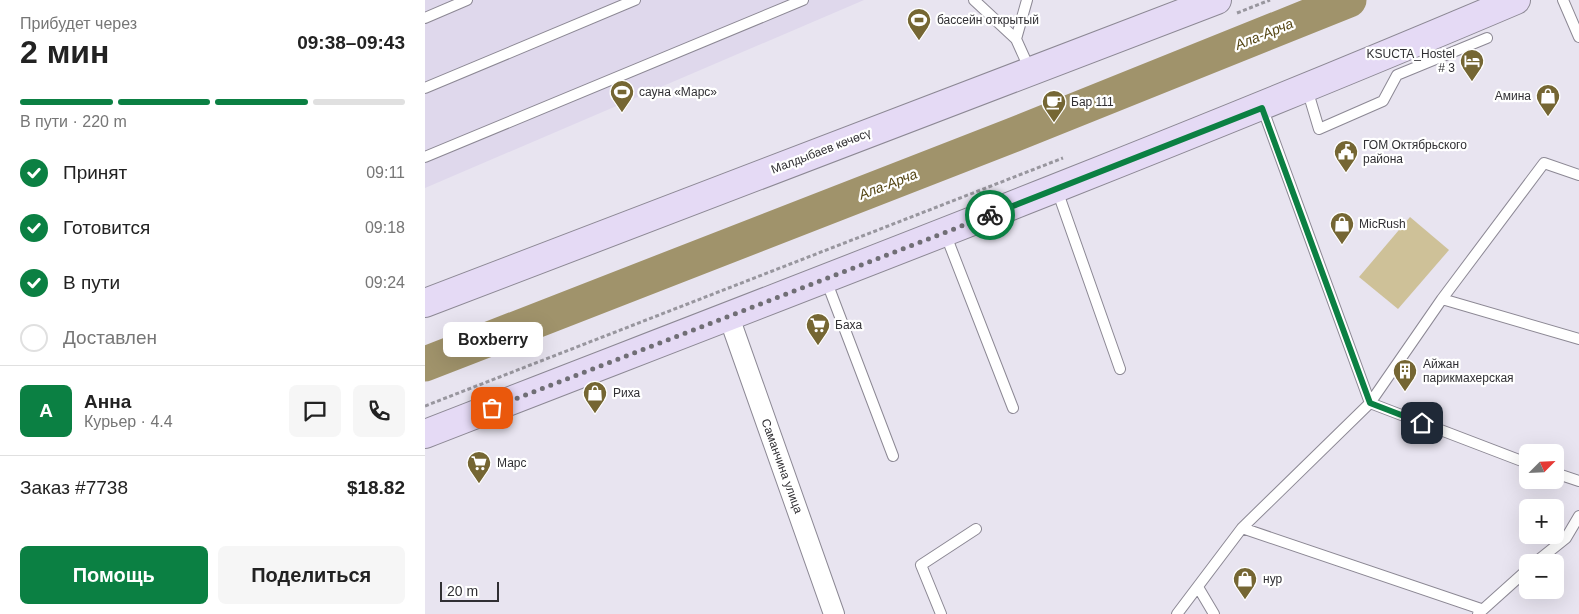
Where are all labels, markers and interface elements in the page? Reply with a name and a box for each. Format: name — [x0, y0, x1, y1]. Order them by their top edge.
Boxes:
sports icon: бассейн открытый — [906, 7, 932, 41]
place label: бассейн открытый — [937, 13, 1039, 27]
text: Прибудет через — [20, 15, 137, 32]
water label: Ала-Арча — [1232, 15, 1296, 53]
text: 09:38–09:43 — [297, 32, 405, 53]
text: 2 мин — [20, 34, 109, 70]
place label: KSUCTA_Hostel # 3 — [1367, 47, 1455, 75]
hotel icon: KSUCTA_Hostel # 3 — [1459, 48, 1485, 82]
sports icon: сауна «Марс» — [609, 79, 635, 113]
shop icon: Амина — [1535, 83, 1561, 117]
place label: сауна «Марс» — [639, 85, 717, 99]
cafe icon: Бар 111 — [1041, 89, 1067, 123]
place label: Амина — [1495, 89, 1531, 103]
place label: Бар 111 — [1071, 95, 1114, 109]
text: В пути · 220 m — [20, 113, 127, 130]
street label: Малдыбаев көчөсү — [769, 125, 873, 177]
place label: ГОМ Октябрьского района — [1363, 138, 1467, 166]
public building icon: ГОМ Октябрьского района — [1333, 139, 1359, 173]
icon: check — [20, 159, 48, 187]
text: Принят — [63, 162, 127, 183]
text: 09:11 — [366, 164, 405, 181]
water label: Ала-Арча — [856, 165, 920, 203]
courier — [965, 190, 1015, 240]
icon: bike — [976, 201, 1004, 229]
shop icon: MicRush — [1329, 211, 1355, 245]
icon: check — [20, 214, 48, 242]
text: Готовится — [63, 217, 150, 238]
place label: MicRush — [1359, 217, 1406, 231]
text: 09:18 — [365, 219, 405, 236]
icon: check — [20, 269, 48, 297]
text: В пути — [63, 272, 120, 293]
text: 09:24 — [365, 274, 405, 291]
supermarket icon: Баха — [805, 312, 831, 346]
place label: Баха — [835, 318, 862, 332]
callout: Boxberry — [442, 323, 542, 358]
text: Доставлен — [63, 327, 157, 348]
text: Boxberry — [458, 331, 528, 348]
place label: Айжан парикмахерская — [1423, 357, 1514, 385]
building icon: Айжан парикмахерская — [1392, 358, 1418, 392]
shop icon: Риха — [582, 380, 608, 414]
button: chat — [289, 385, 341, 437]
button: phone — [353, 385, 405, 437]
place label: Риха — [613, 386, 641, 400]
pin — [471, 387, 513, 429]
text: Анна — [84, 391, 131, 412]
icon: bag — [478, 394, 506, 422]
text: А — [39, 400, 53, 421]
pin — [1401, 402, 1443, 444]
icon: home — [1408, 409, 1436, 437]
text: Курьер · 4.4 — [84, 413, 173, 430]
street label: Саманчина улица — [758, 417, 806, 515]
north arrow — [1519, 444, 1564, 489]
map controls — [1519, 444, 1564, 599]
supermarket icon: Марс — [466, 450, 492, 484]
place label: Марс — [497, 456, 526, 470]
text: Заказ #7738 — [20, 477, 128, 498]
text: $18.82 — [347, 477, 405, 498]
button: + — [1519, 499, 1564, 544]
button: Помощь — [20, 546, 208, 604]
button: Поделиться — [218, 546, 405, 604]
button: − — [1519, 554, 1564, 599]
shop icon: нур — [1232, 566, 1258, 600]
place label: нур — [1263, 572, 1282, 586]
scale bar — [440, 579, 499, 602]
text: 20 m — [447, 583, 478, 599]

